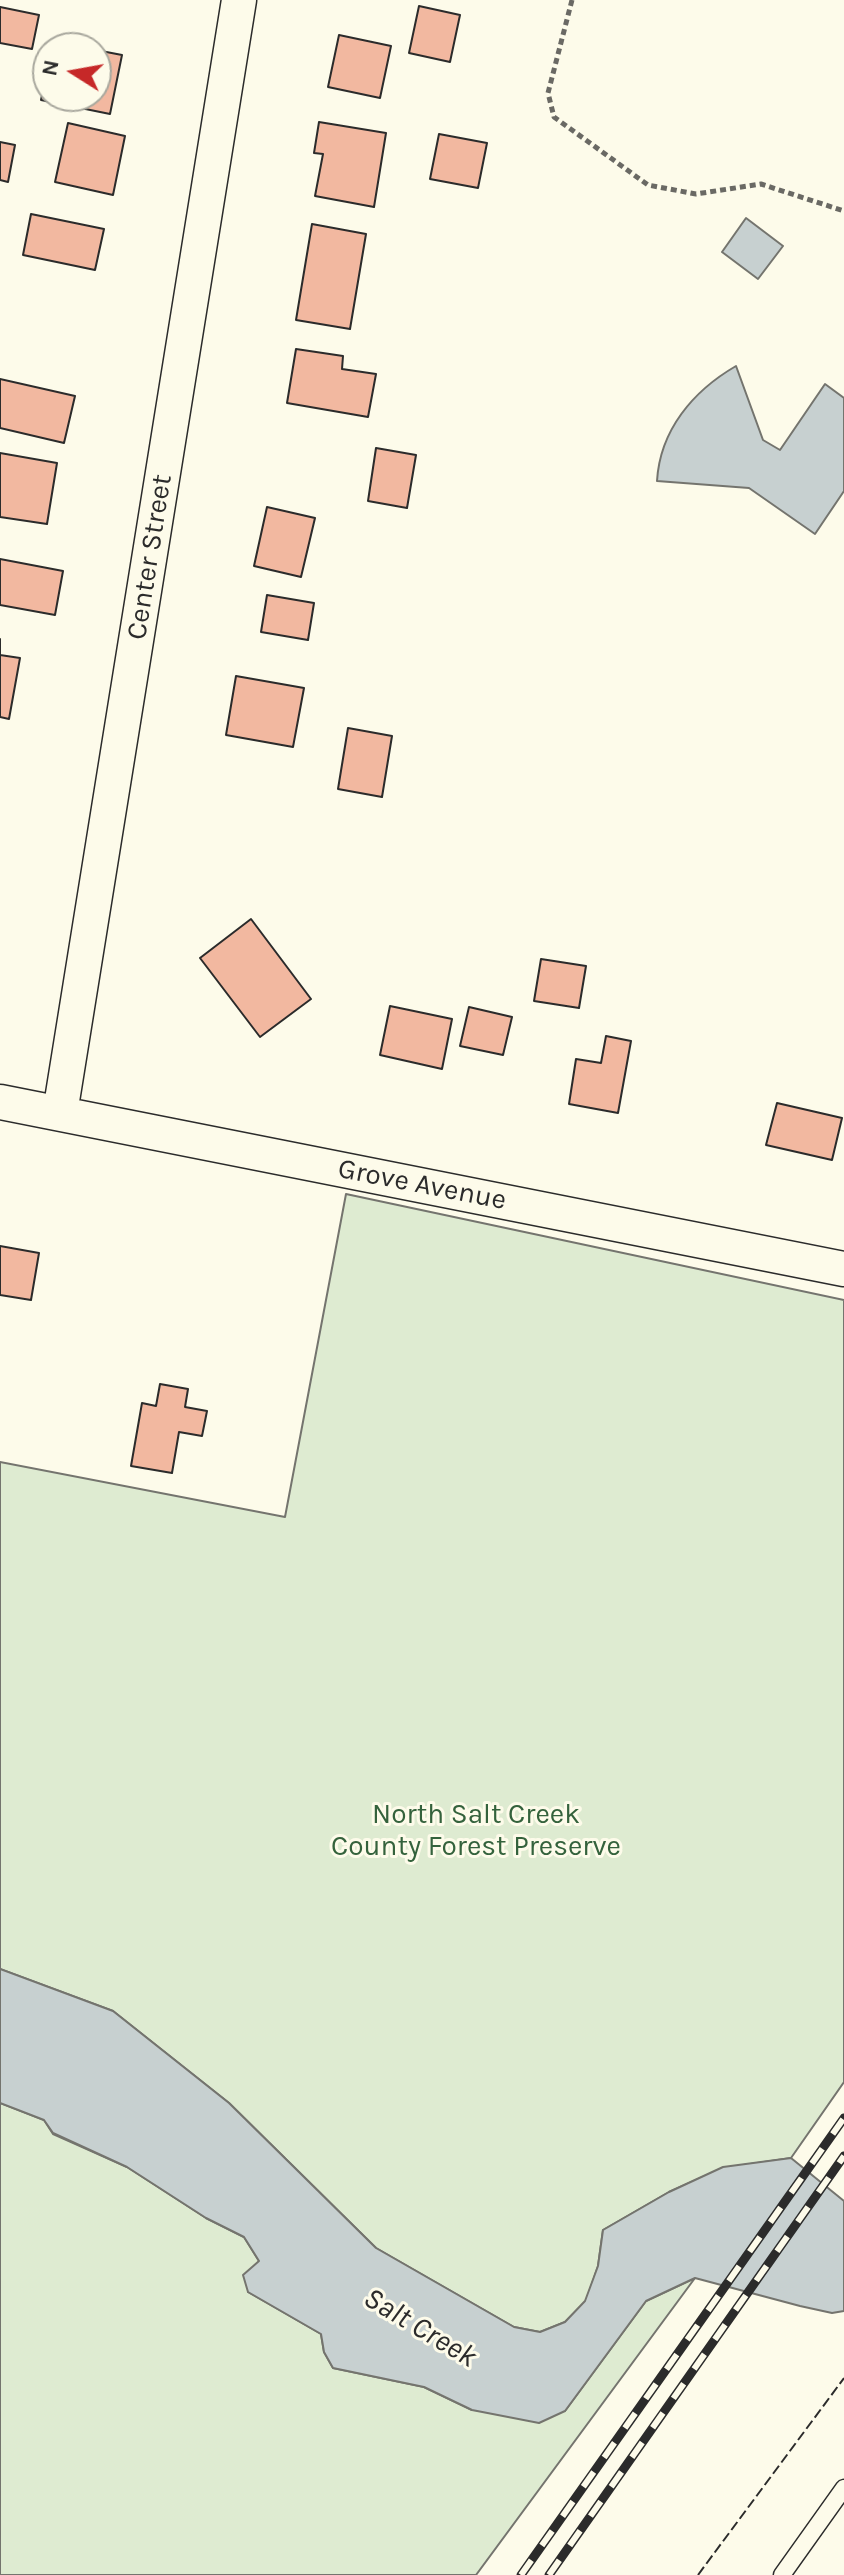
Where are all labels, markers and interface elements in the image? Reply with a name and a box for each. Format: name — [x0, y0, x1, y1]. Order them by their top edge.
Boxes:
north arrow — [32, 32, 112, 112]
text: N — [36, 58, 65, 78]
street label: Center Street — [120, 472, 180, 642]
street label: Grove Avenue — [335, 1152, 509, 1218]
park label: North Salt Creek County Forest Preserve — [331, 1798, 621, 1864]
water label: Salt Creek — [357, 2280, 483, 2376]

